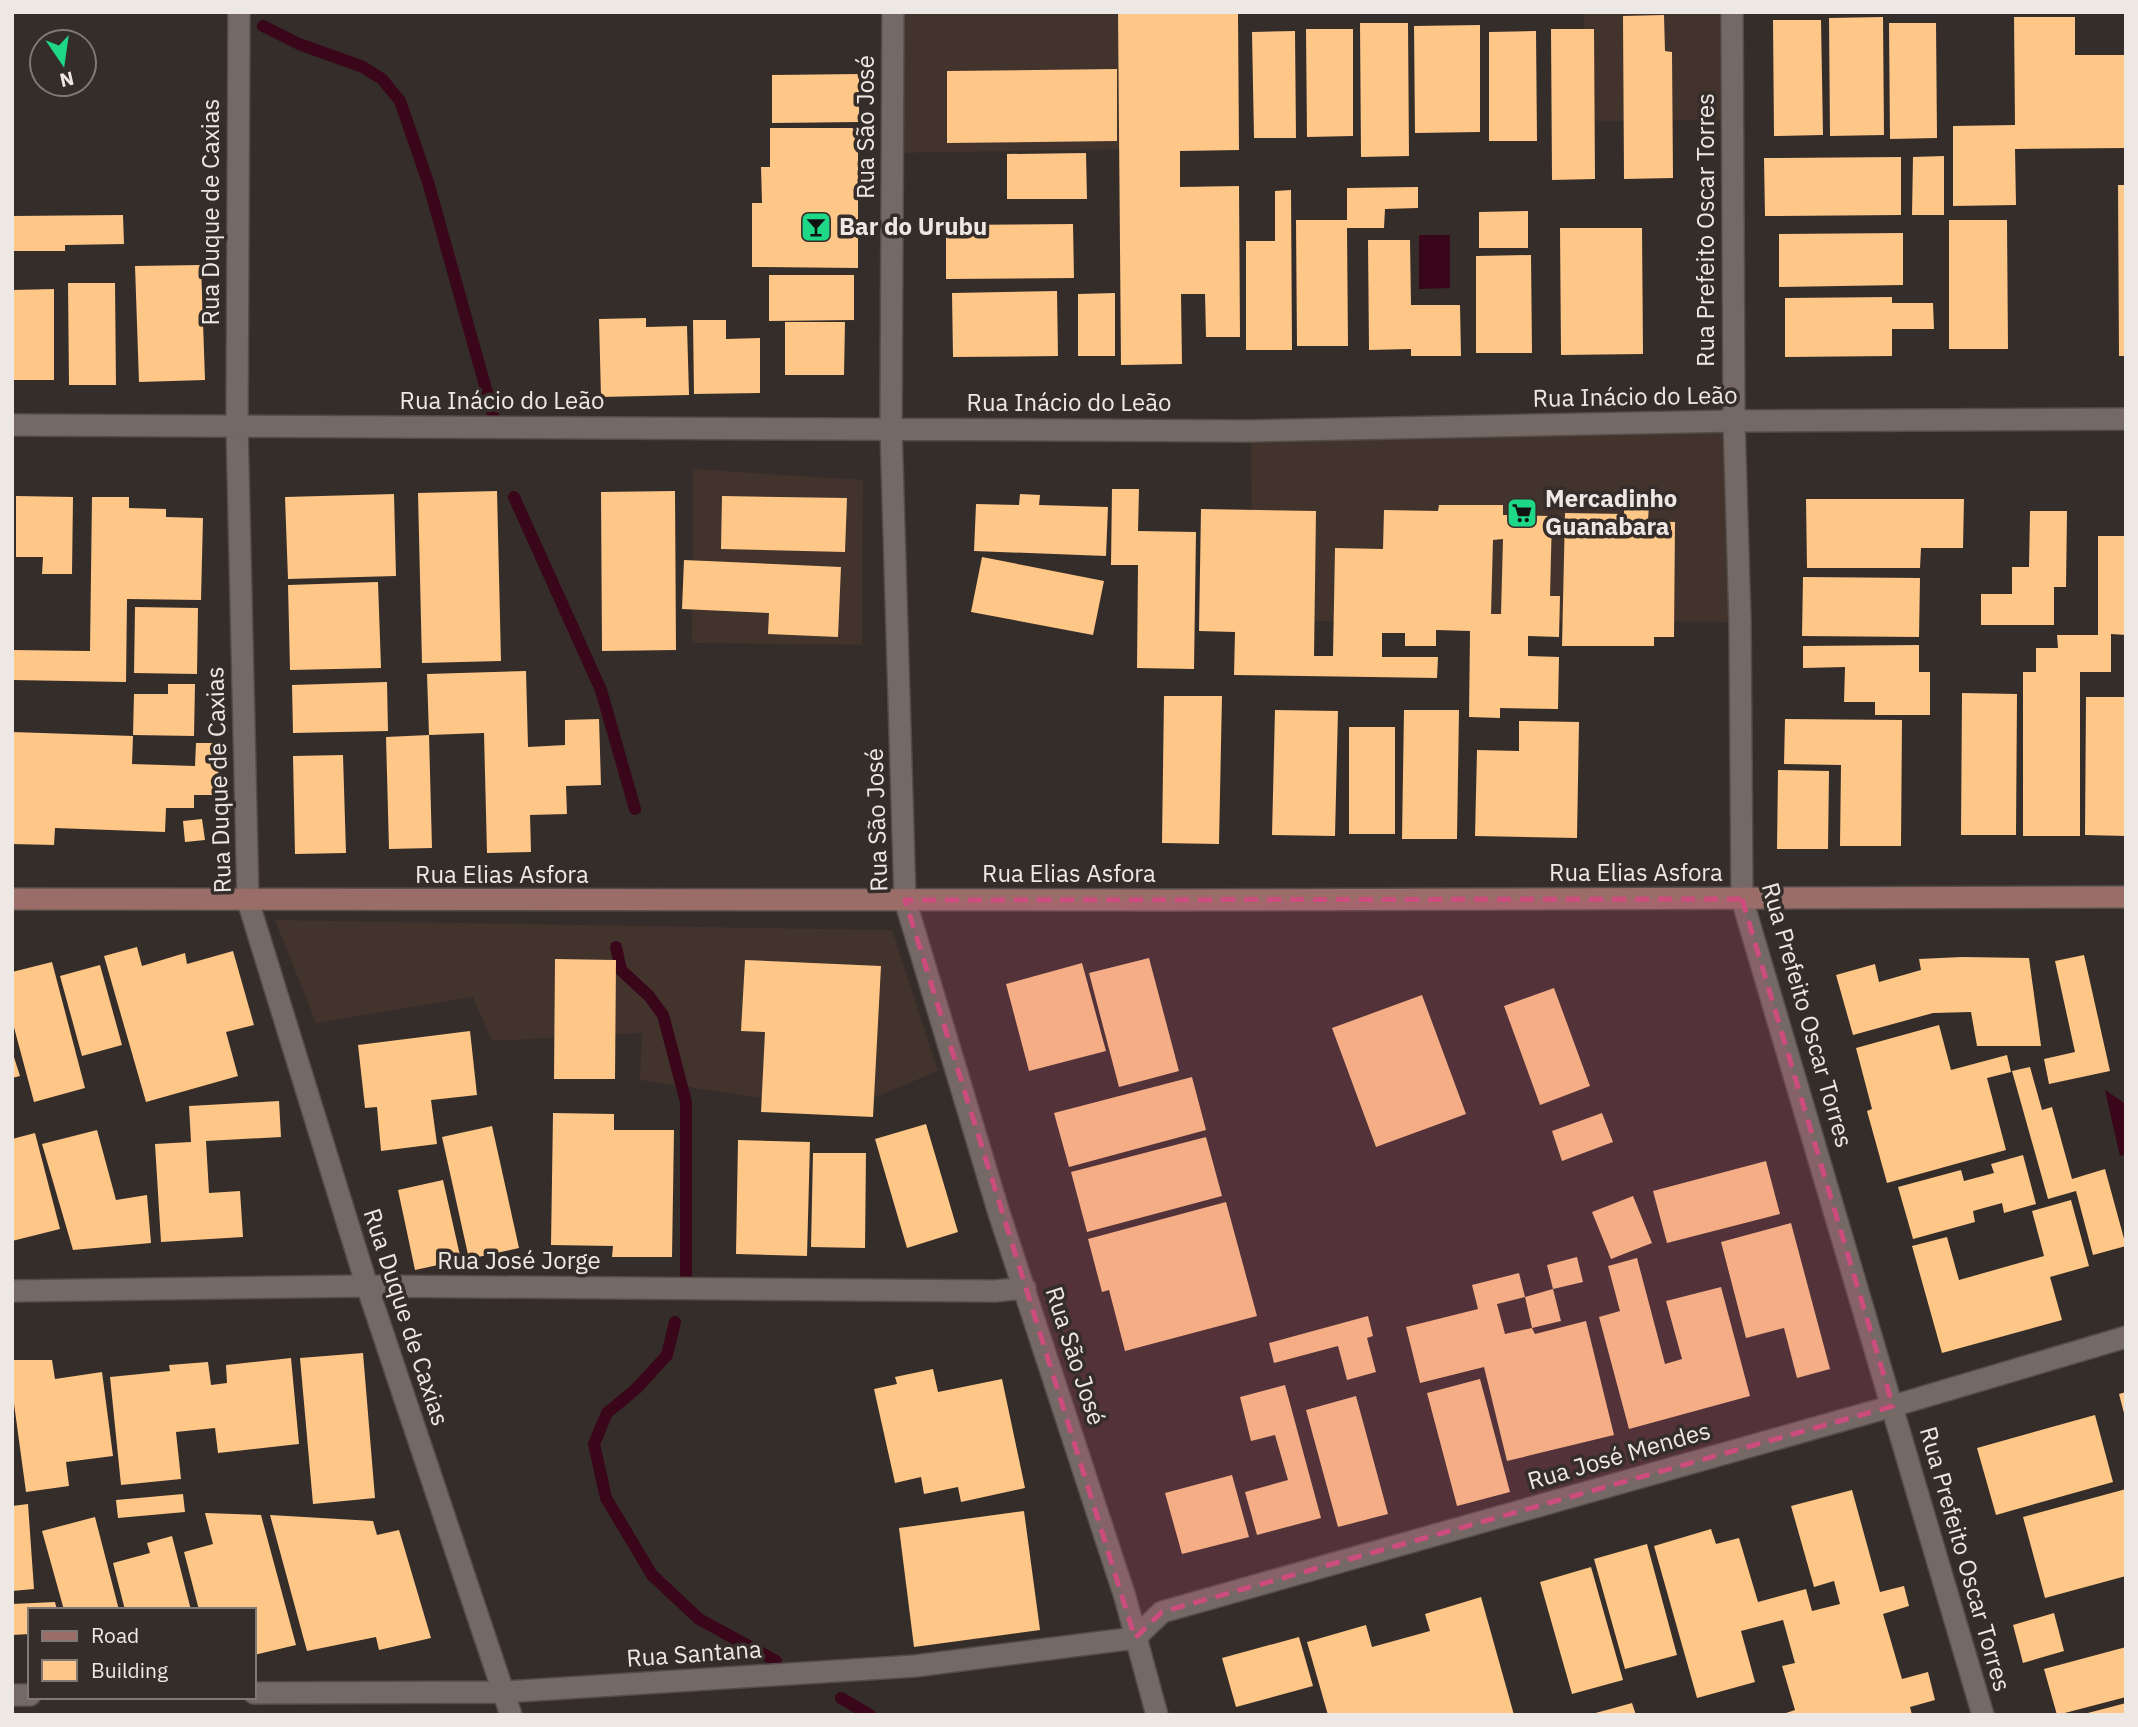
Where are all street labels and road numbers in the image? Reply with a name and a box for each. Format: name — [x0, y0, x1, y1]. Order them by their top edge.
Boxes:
street label: Rua São José — [849, 55, 881, 199]
street label: Rua Prefeito Oscar Torres — [1689, 93, 1721, 367]
street label: Rua Duque de Caxias — [194, 99, 226, 325]
street label: Rua Inácio do Leão — [1532, 378, 1738, 414]
street label: Rua Inácio do Leão — [400, 384, 604, 416]
street label: Rua Inácio do Leão — [967, 386, 1171, 418]
street label: Rua Duque de Caxias — [198, 666, 238, 894]
street label: Rua São José — [857, 748, 895, 892]
street label: Rua Elias Asfora — [1549, 856, 1723, 888]
street label: Rua Elias Asfora — [982, 857, 1156, 889]
street label: Rua Elias Asfora — [415, 858, 589, 890]
street label: Rua Prefeito Oscar Torres — [1755, 879, 1861, 1151]
street label: Rua Duque de Caxias — [357, 1204, 457, 1429]
street label: Rua José Jorge — [437, 1244, 601, 1276]
street label: Rua São José — [1039, 1282, 1113, 1429]
street label: Rua José Mendes — [1524, 1414, 1714, 1496]
street label: Rua Prefeito Oscar Torres — [1913, 1423, 2019, 1695]
street label: Rua Santana — [625, 1632, 763, 1674]

